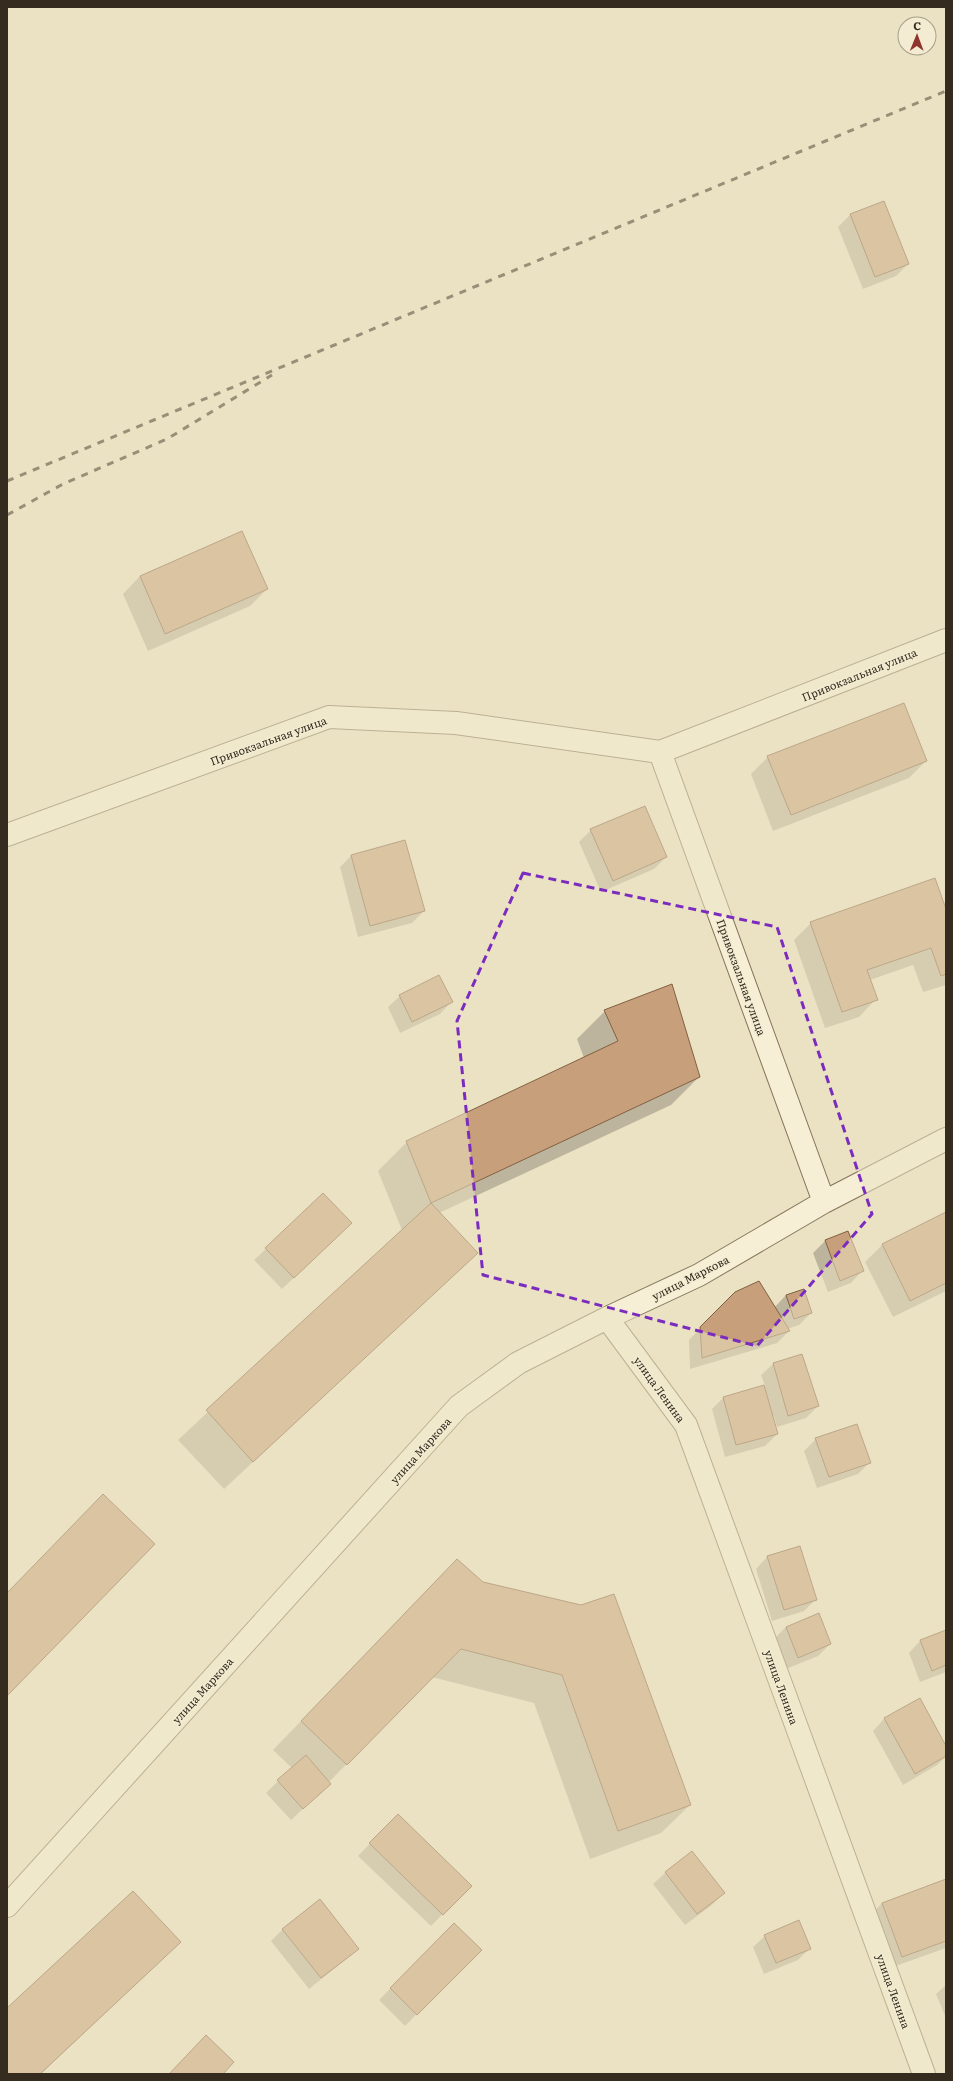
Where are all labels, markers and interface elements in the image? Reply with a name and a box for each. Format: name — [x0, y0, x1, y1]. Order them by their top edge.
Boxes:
north arrow — [897, 16, 937, 56]
text: С — [913, 17, 921, 33]
street label: Привокзальная улица — [799, 644, 919, 704]
street label: Привокзальная улица — [207, 711, 329, 769]
street label: Привокзальная улица — [713, 916, 771, 1038]
street label: улица Маркова — [649, 1251, 731, 1303]
street label: улица Ленина — [630, 1353, 690, 1425]
street label: улица Маркова — [386, 1413, 454, 1487]
street label: улица Ленина — [761, 1647, 803, 1727]
street label: улица Маркова — [168, 1653, 236, 1727]
street label: улица Ленина — [873, 1951, 915, 2031]

